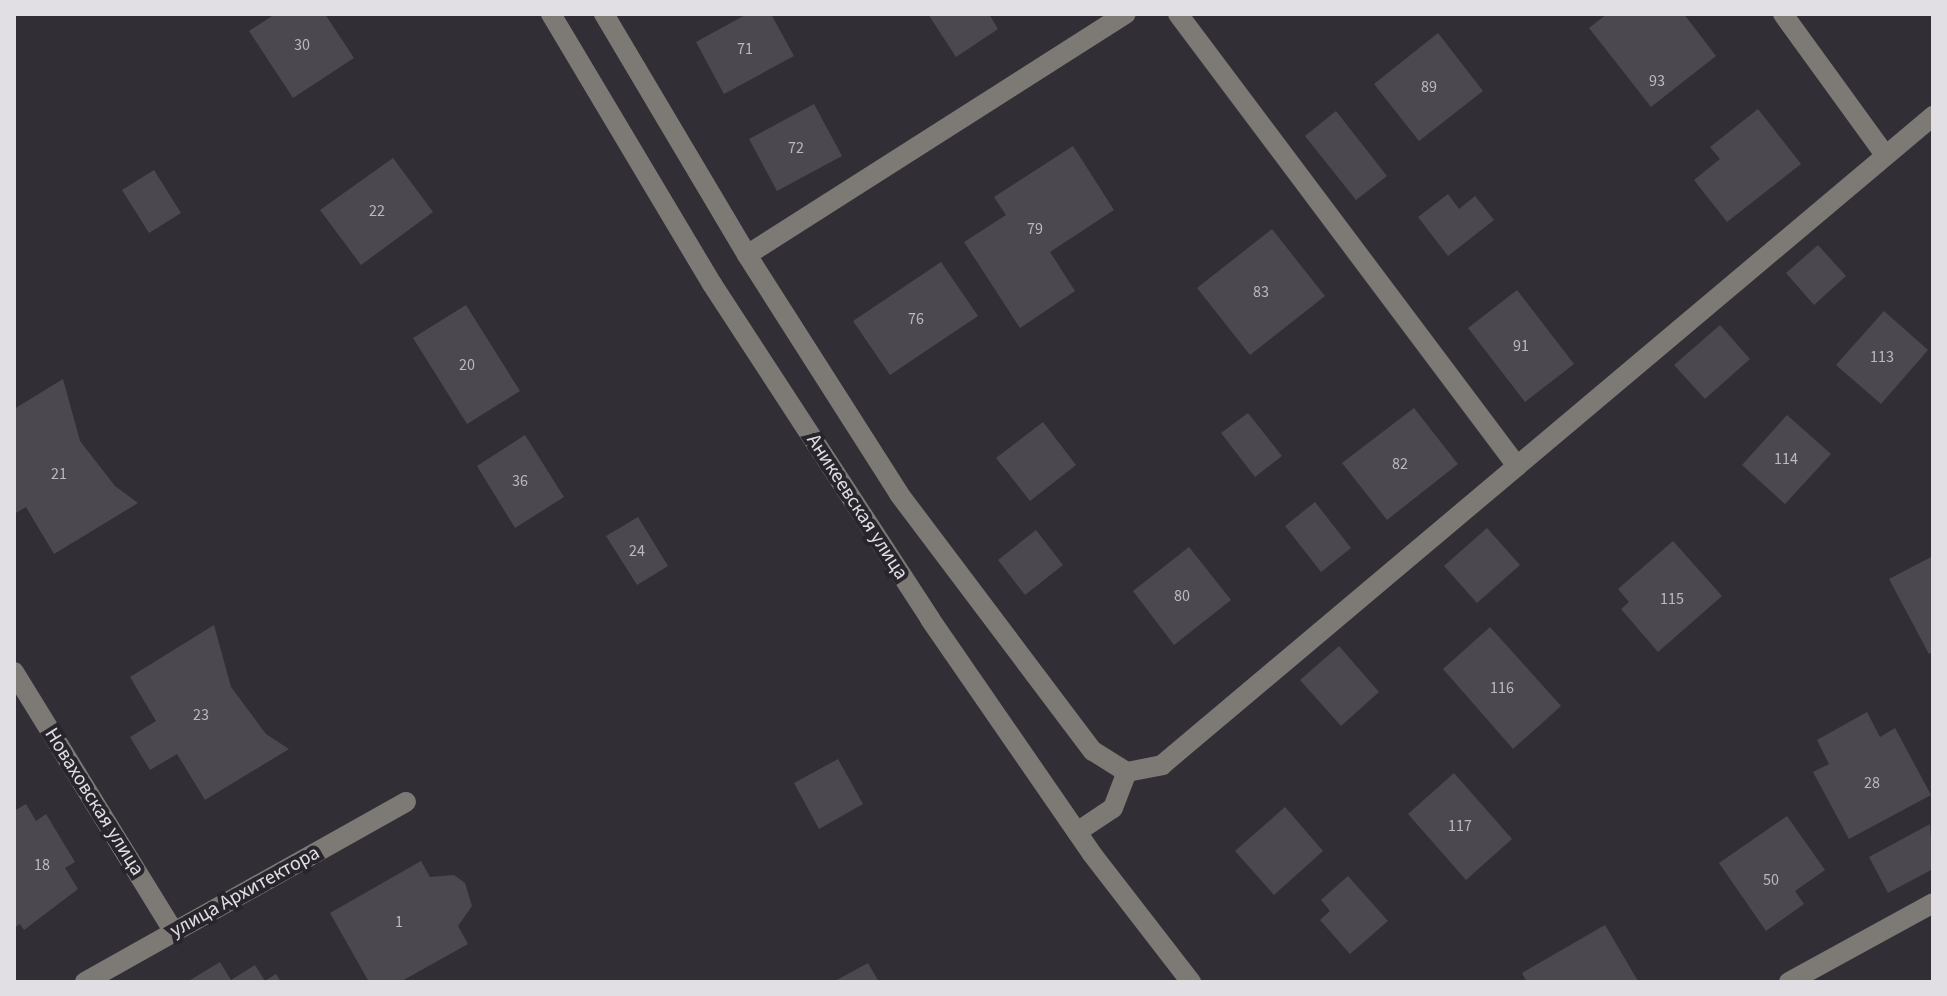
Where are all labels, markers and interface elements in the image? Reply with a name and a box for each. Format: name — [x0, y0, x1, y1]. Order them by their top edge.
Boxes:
house number: 30 — [294, 35, 310, 55]
house number: 71 — [737, 39, 753, 59]
house number: 93 — [1649, 71, 1665, 91]
house number: 89 — [1421, 77, 1437, 97]
house number: 72 — [788, 138, 804, 158]
house number: 22 — [369, 201, 385, 221]
house number: 79 — [1027, 219, 1043, 239]
house number: 83 — [1253, 282, 1269, 302]
house number: 76 — [908, 309, 924, 329]
house number: 91 — [1513, 336, 1529, 356]
house number: 113 — [1870, 347, 1894, 367]
house number: 20 — [459, 355, 475, 375]
street label: Аникеевская улица — [801, 430, 913, 584]
house number: 114 — [1774, 449, 1798, 469]
house number: 82 — [1392, 454, 1408, 474]
house number: 21 — [51, 464, 67, 484]
house number: 36 — [512, 471, 528, 491]
house number: 24 — [629, 541, 645, 561]
house number: 80 — [1174, 586, 1190, 606]
house number: 115 — [1660, 589, 1684, 609]
house number: 116 — [1490, 678, 1514, 698]
house number: 23 — [193, 705, 209, 725]
street label: Новаховская улица — [39, 724, 149, 880]
house number: 28 — [1864, 773, 1880, 793]
house number: 117 — [1448, 816, 1472, 836]
street label: улица Архитектора — [166, 841, 324, 943]
house number: 18 — [34, 855, 50, 875]
house number: 50 — [1763, 870, 1779, 890]
house number: 1 — [395, 912, 403, 932]

